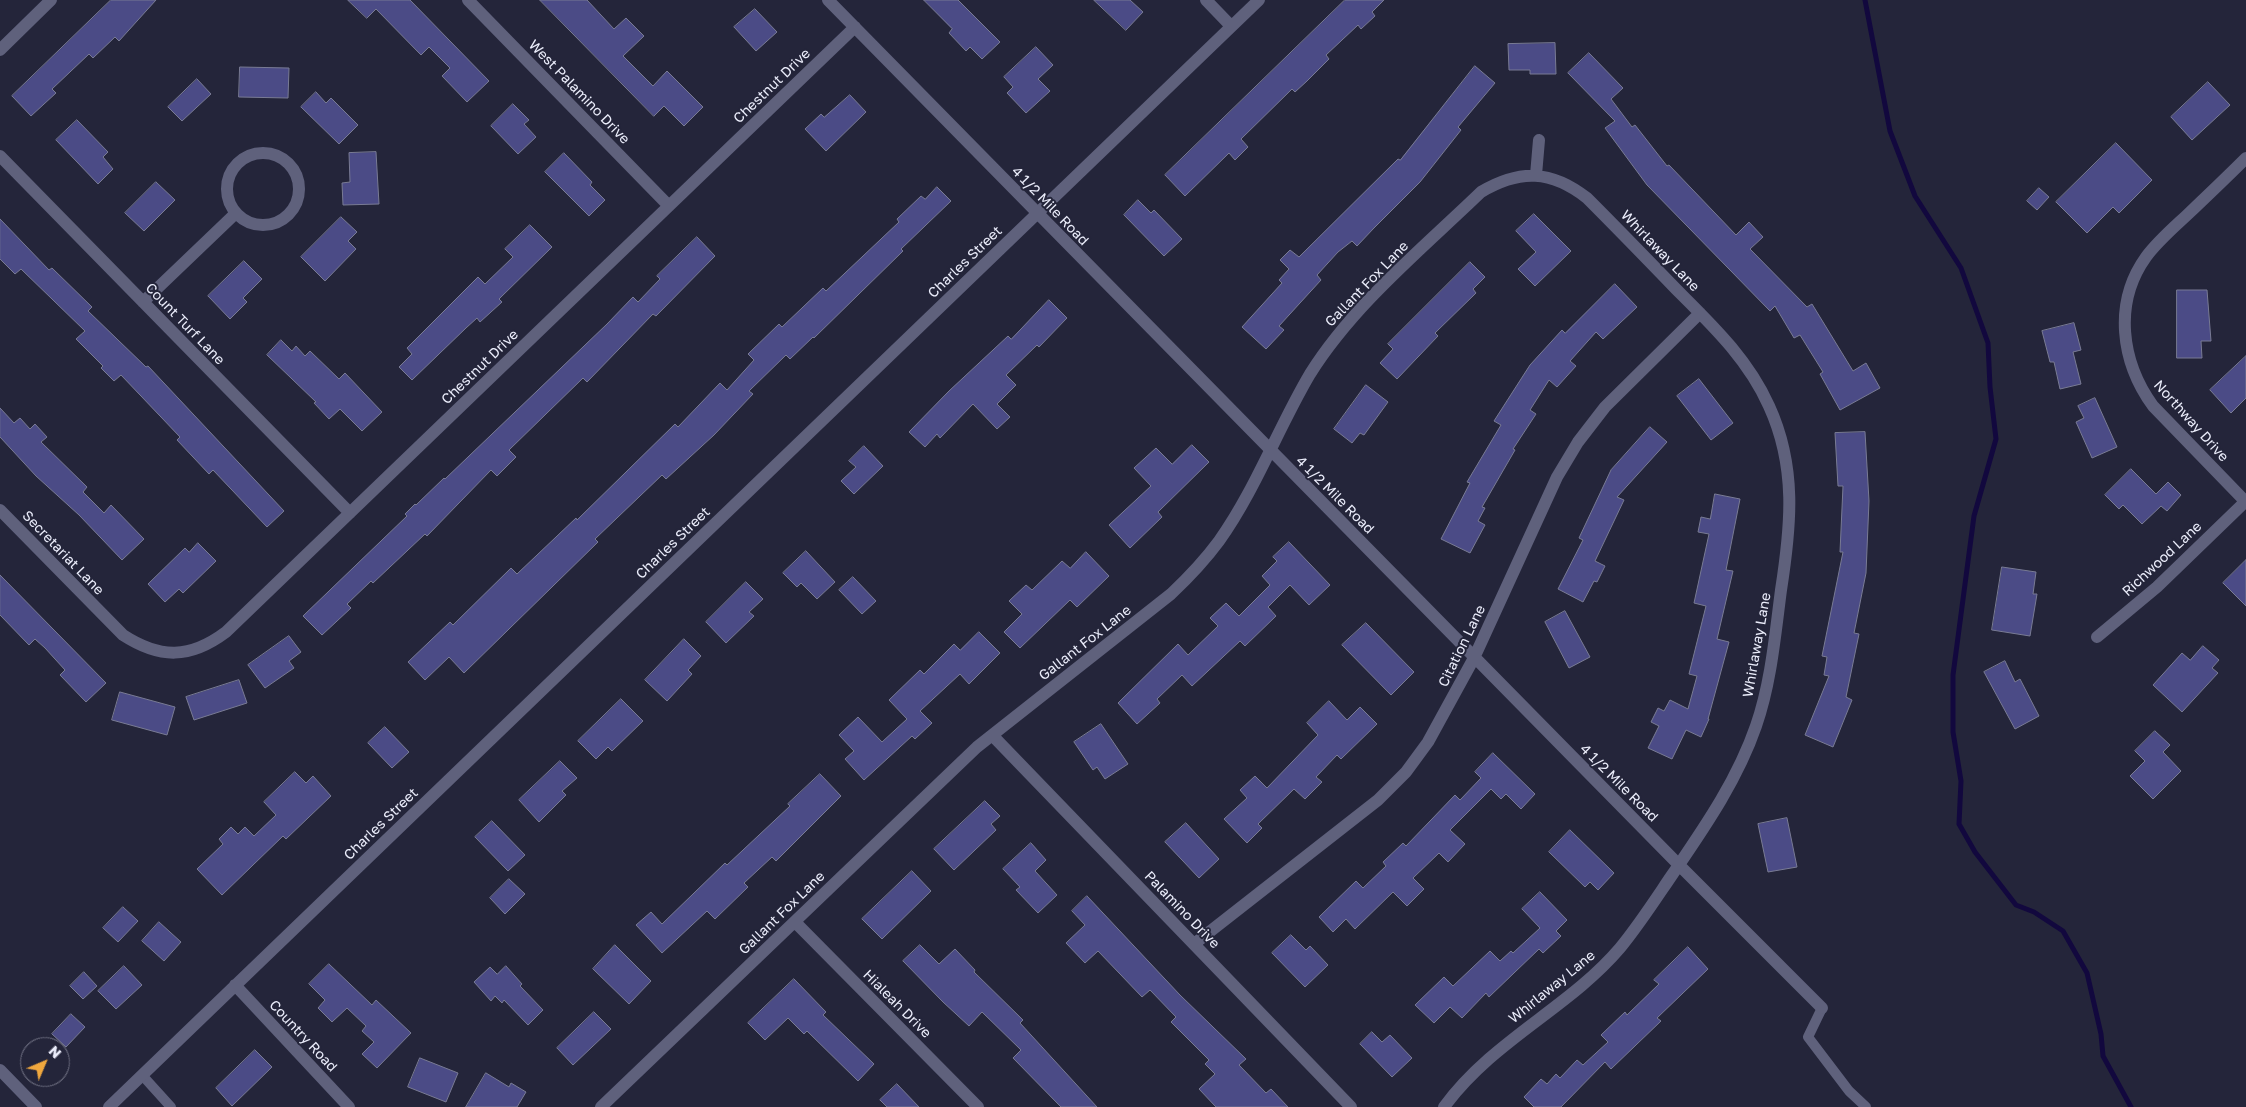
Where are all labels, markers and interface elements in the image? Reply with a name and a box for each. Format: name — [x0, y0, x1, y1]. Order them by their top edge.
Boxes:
street label: West Palamino Drive — [525, 36, 633, 148]
street label: Chestnut Drive — [730, 45, 814, 127]
street label: 4 1/2 Mile Road — [1008, 163, 1092, 249]
street label: Whirlaway Lane — [1617, 207, 1703, 295]
street label: Charles Street — [925, 223, 1005, 301]
street label: Gallant Fox Lane — [1322, 238, 1412, 330]
street label: Count Turf Lane — [142, 280, 228, 368]
street label: Chestnut Drive — [438, 326, 522, 408]
street label: Northway Drive — [2150, 377, 2232, 465]
street label: 4 1/2 Mile Road — [1293, 453, 1377, 537]
street label: Charles Street — [633, 504, 713, 582]
street label: Secretariat Lane — [19, 507, 107, 599]
street label: Richwood Lane — [2119, 518, 2205, 600]
street label: Whirlaway Lane — [1739, 591, 1775, 699]
street label: Gallant Fox Lane — [1036, 602, 1134, 684]
street label: Citation Lane — [1435, 602, 1489, 690]
street label: 4 1/2 Mile Road — [1577, 741, 1661, 825]
street label: Charles Street — [341, 785, 421, 863]
street label: Gallant Fox Lane — [736, 868, 828, 958]
street label: Palamino Drive — [1141, 868, 1223, 952]
street label: Whirlaway Lane — [1505, 947, 1599, 1027]
street label: Hialeah Drive — [859, 966, 935, 1042]
street label: Country Road — [265, 997, 341, 1075]
north arrow — [20, 1037, 70, 1087]
text: N — [45, 1042, 65, 1062]

